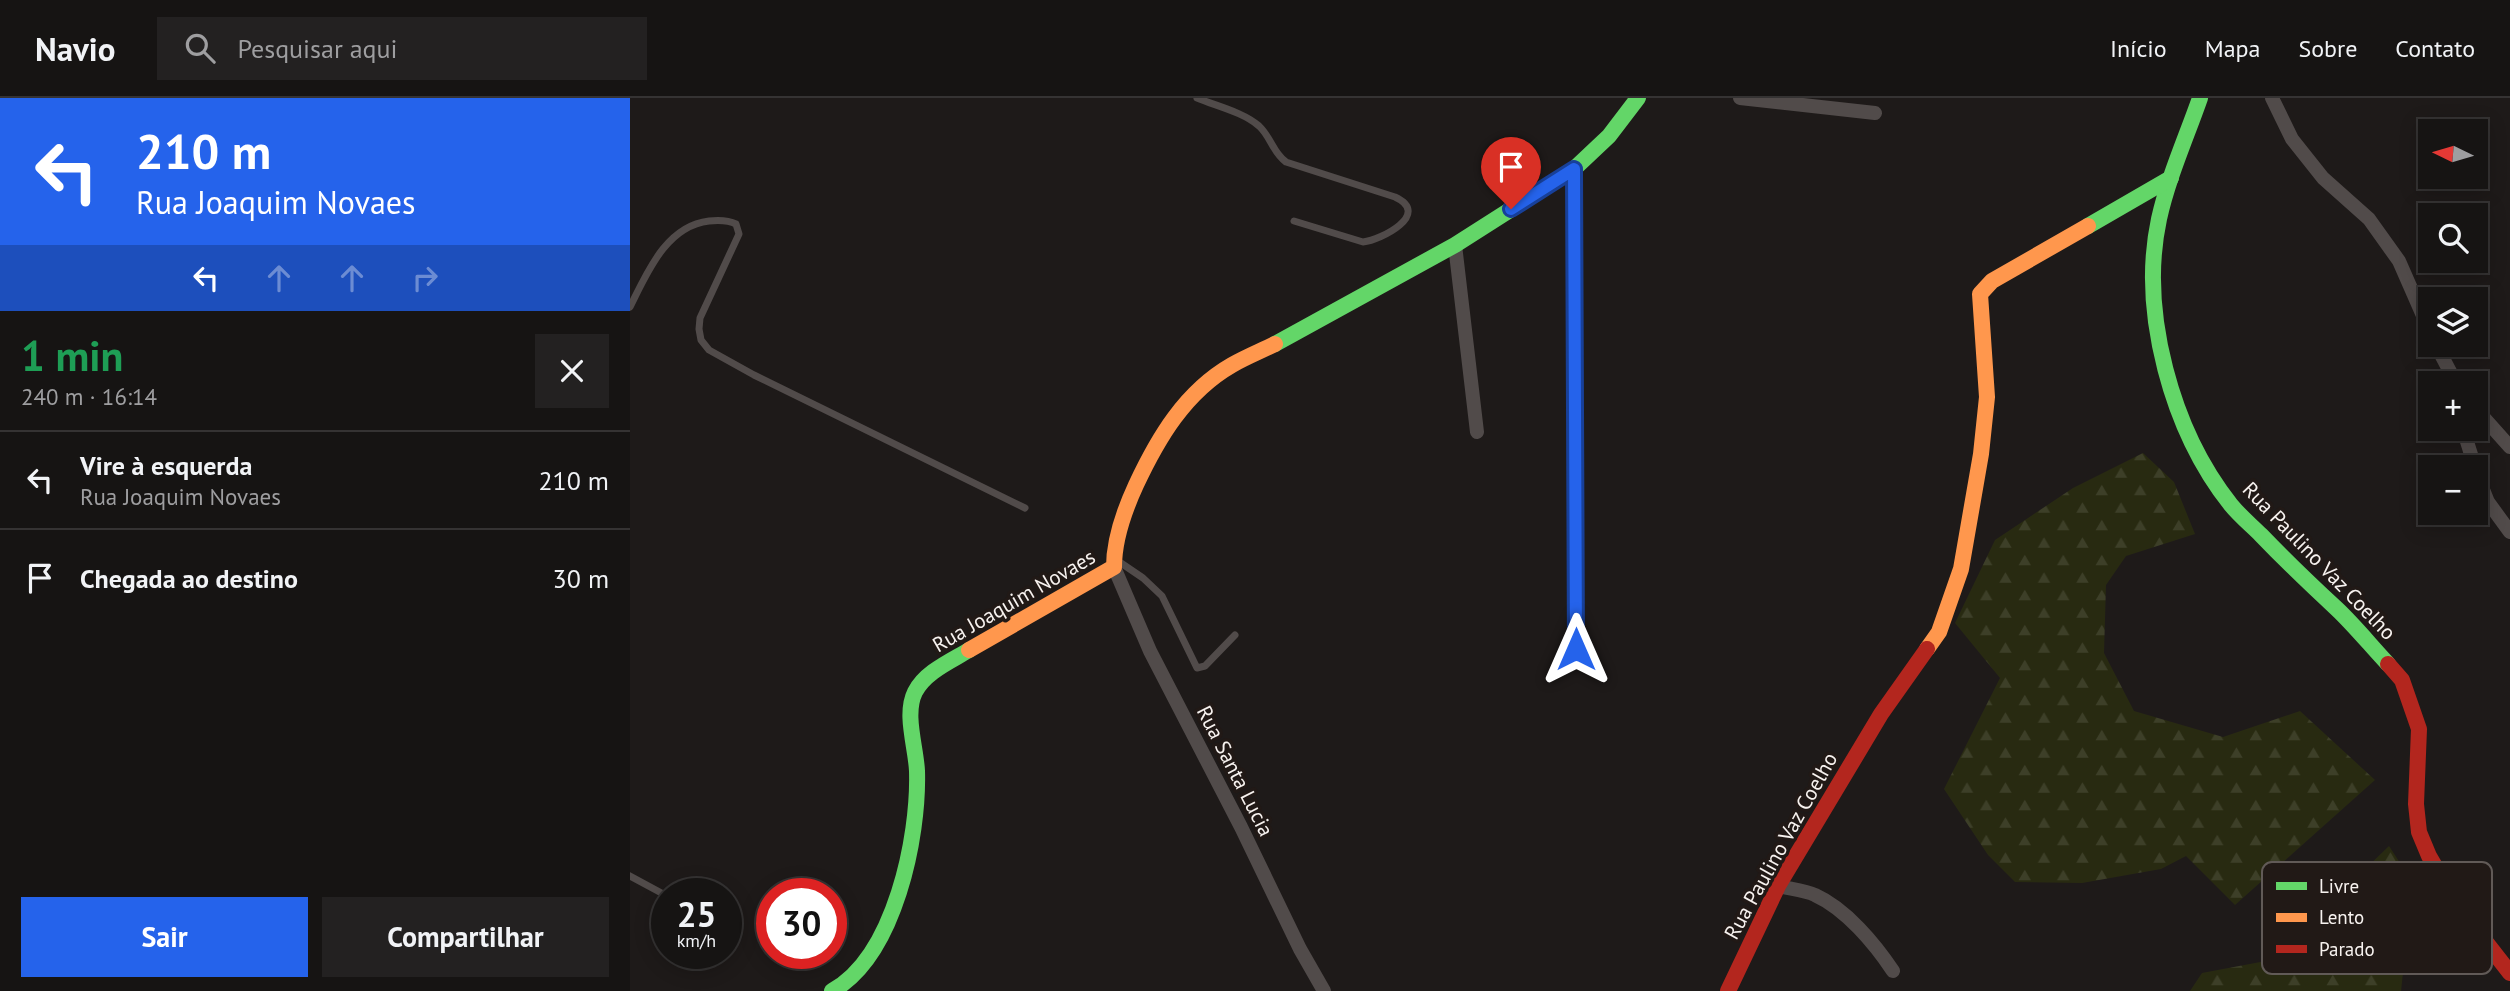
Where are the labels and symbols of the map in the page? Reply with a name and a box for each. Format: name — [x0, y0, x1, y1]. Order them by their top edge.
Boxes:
north arrow — [2418, 119, 2488, 189]
pin — [1481, 137, 1541, 209]
street label: Rua Paulino Vaz Coelho — [2237, 476, 2402, 645]
street label: Rua Joaquim Novaes — [928, 543, 1100, 658]
position arrow — [1539, 612, 1613, 686]
street label: Rua Santa Lucia — [1191, 701, 1280, 841]
street label: Rua Paulino Vaz Coelho — [1718, 748, 1843, 944]
legend — [2262, 862, 2492, 974]
text: Livre — [2319, 874, 2359, 898]
speed limit sign: 30 — [756, 878, 847, 969]
text: Lento — [2319, 905, 2364, 929]
text: Parado — [2319, 937, 2375, 961]

